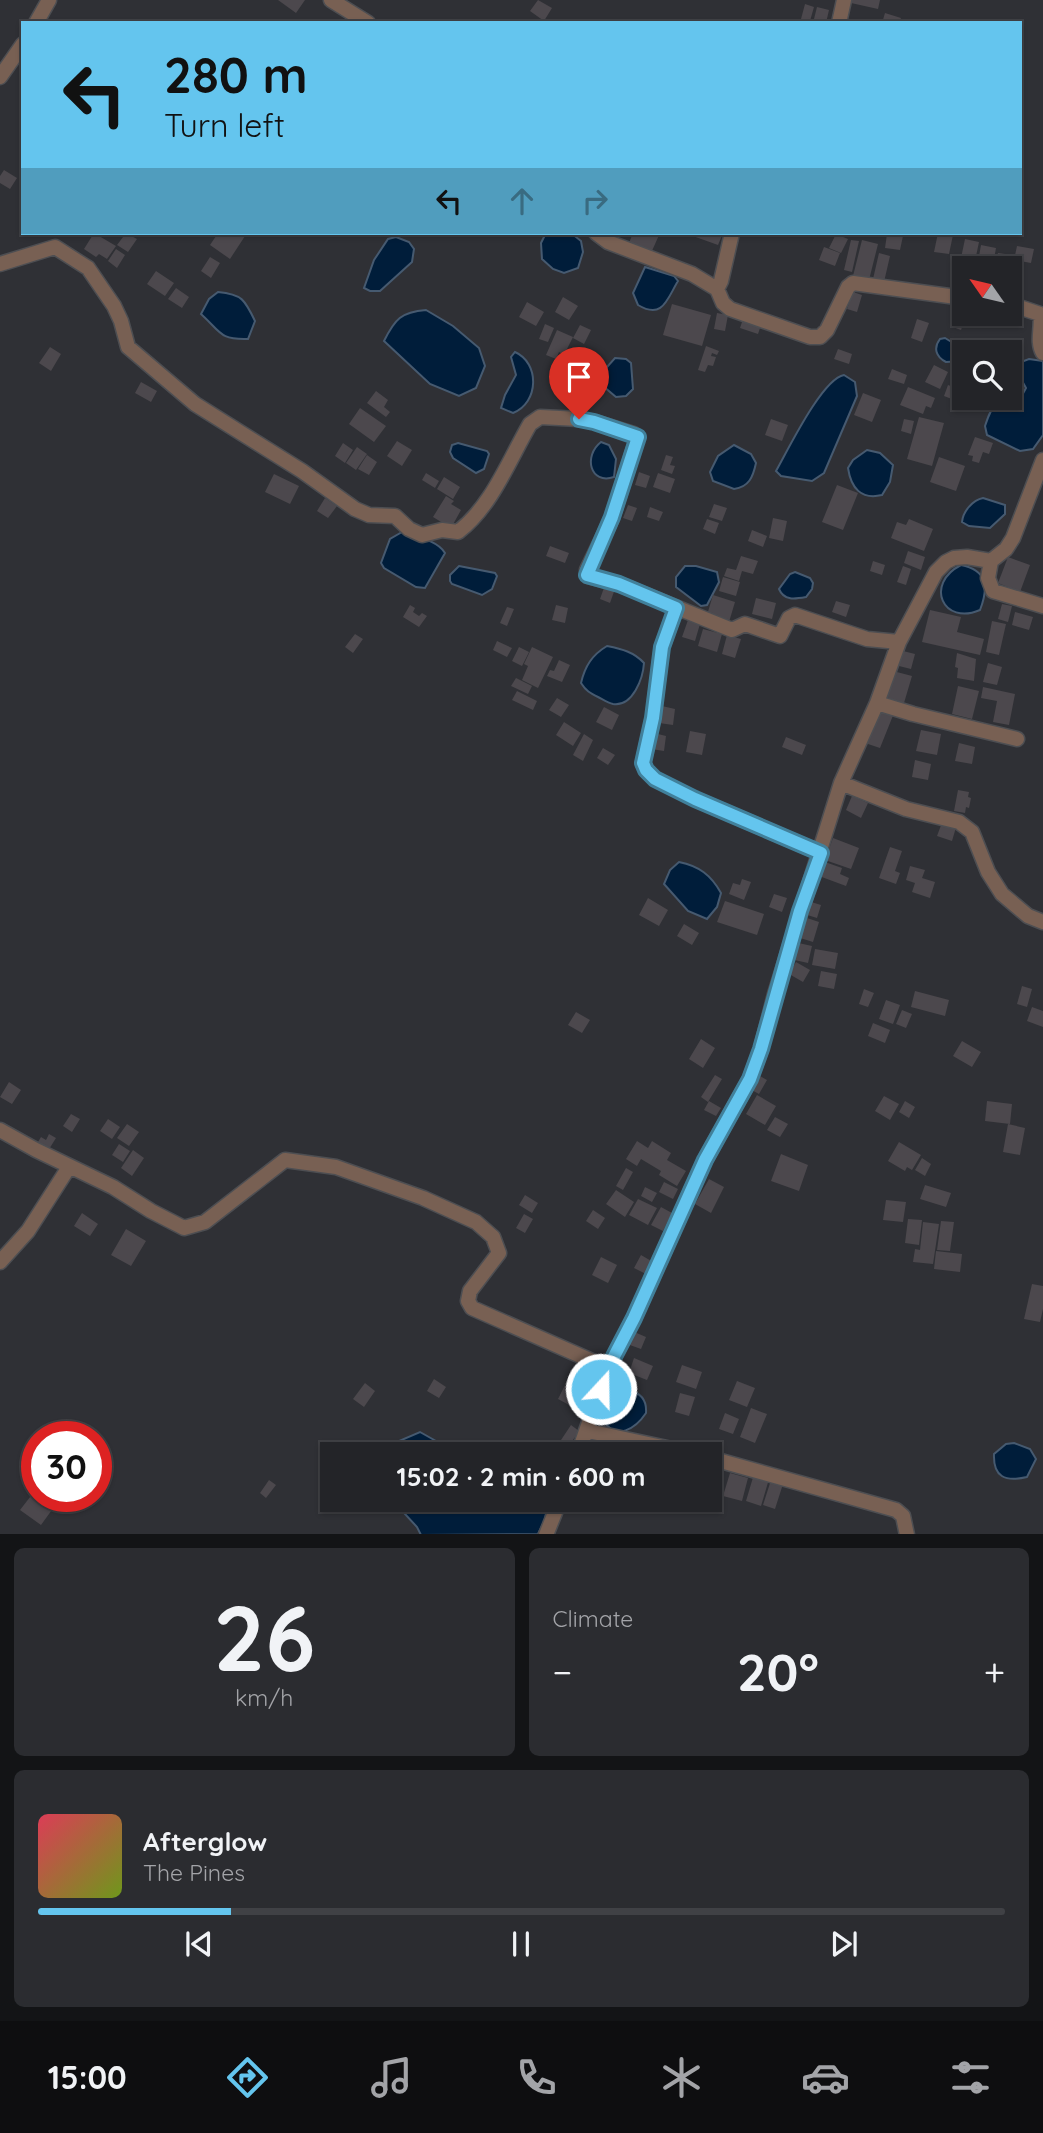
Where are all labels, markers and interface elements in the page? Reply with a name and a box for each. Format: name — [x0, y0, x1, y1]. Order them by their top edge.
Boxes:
text: 280 m — [164, 44, 308, 105]
icon: left — [49, 49, 140, 140]
text: Turn left — [164, 105, 285, 145]
icon: left — [430, 182, 468, 220]
icon: ahead — [503, 182, 541, 220]
icon: right — [576, 182, 614, 220]
north arrow — [952, 256, 1022, 326]
map controls — [952, 256, 1022, 410]
button: search — [952, 340, 1022, 410]
pin — [549, 347, 609, 419]
icon: arrive — [560, 358, 598, 396]
position arrow — [564, 1352, 638, 1426]
speed limit sign: 30 — [21, 1421, 112, 1512]
text: 15:02 · 2 min · 600 m — [397, 1460, 645, 1493]
text: 26 — [213, 1580, 315, 1694]
text: Climate — [553, 1604, 633, 1633]
text: 20° — [737, 1639, 819, 1704]
text: − — [553, 1648, 572, 1696]
text: + — [984, 1648, 1005, 1696]
text: km/h — [235, 1683, 293, 1712]
text: Afterglow — [143, 1825, 267, 1858]
text: The Pines — [143, 1858, 245, 1887]
icon: previous — [180, 1925, 218, 1963]
icon: pause — [502, 1925, 540, 1963]
icon: next — [825, 1925, 863, 1963]
icon: directions — [223, 2053, 272, 2102]
icon: music — [367, 2053, 416, 2102]
icon: phone — [512, 2053, 561, 2102]
icon: climate — [657, 2053, 706, 2102]
icon: car — [801, 2053, 850, 2102]
icon: filters — [946, 2053, 995, 2102]
text: 15:00 — [48, 2057, 127, 2097]

